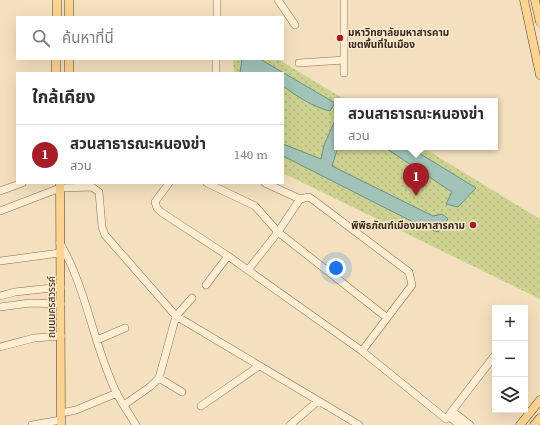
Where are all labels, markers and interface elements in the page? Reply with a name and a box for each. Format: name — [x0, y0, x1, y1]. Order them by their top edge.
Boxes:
search box — [16, 16, 284, 60]
place label: มหาวิทยาลัยมหาสารคาม เขตพื้นที่ในเมือง — [348, 26, 449, 51]
icon: search — [30, 27, 52, 49]
text: ค้นหาที่นี่ — [62, 27, 114, 48]
marker: มหาวิทยาลัยมหาสารคาม เขตพื้นที่ในเมือง — [335, 33, 345, 43]
text: ใกล้เคียง — [32, 85, 95, 109]
popup — [334, 98, 498, 150]
text: สวนสาธารณะหนองข่า — [348, 103, 484, 124]
text: สวน — [348, 127, 370, 144]
text: สวนสาธารณะหนองข่า — [70, 133, 206, 154]
text: 1 — [41, 146, 49, 163]
text: 140 m — [234, 146, 268, 163]
text: สวน — [70, 157, 92, 174]
pin: 1 — [403, 163, 429, 196]
place label: พิพิธภัณฑ์เมืองมหาสารคาม — [351, 219, 465, 232]
marker: พิพิธภัณฑ์เมืองมหาสารคาม — [468, 220, 478, 230]
your location — [326, 258, 346, 278]
street label: ถนนนครสวรรค์ — [45, 276, 58, 338]
map controls — [492, 305, 528, 413]
button: + — [492, 305, 528, 341]
button: − — [492, 341, 528, 377]
button: layers — [492, 377, 528, 413]

